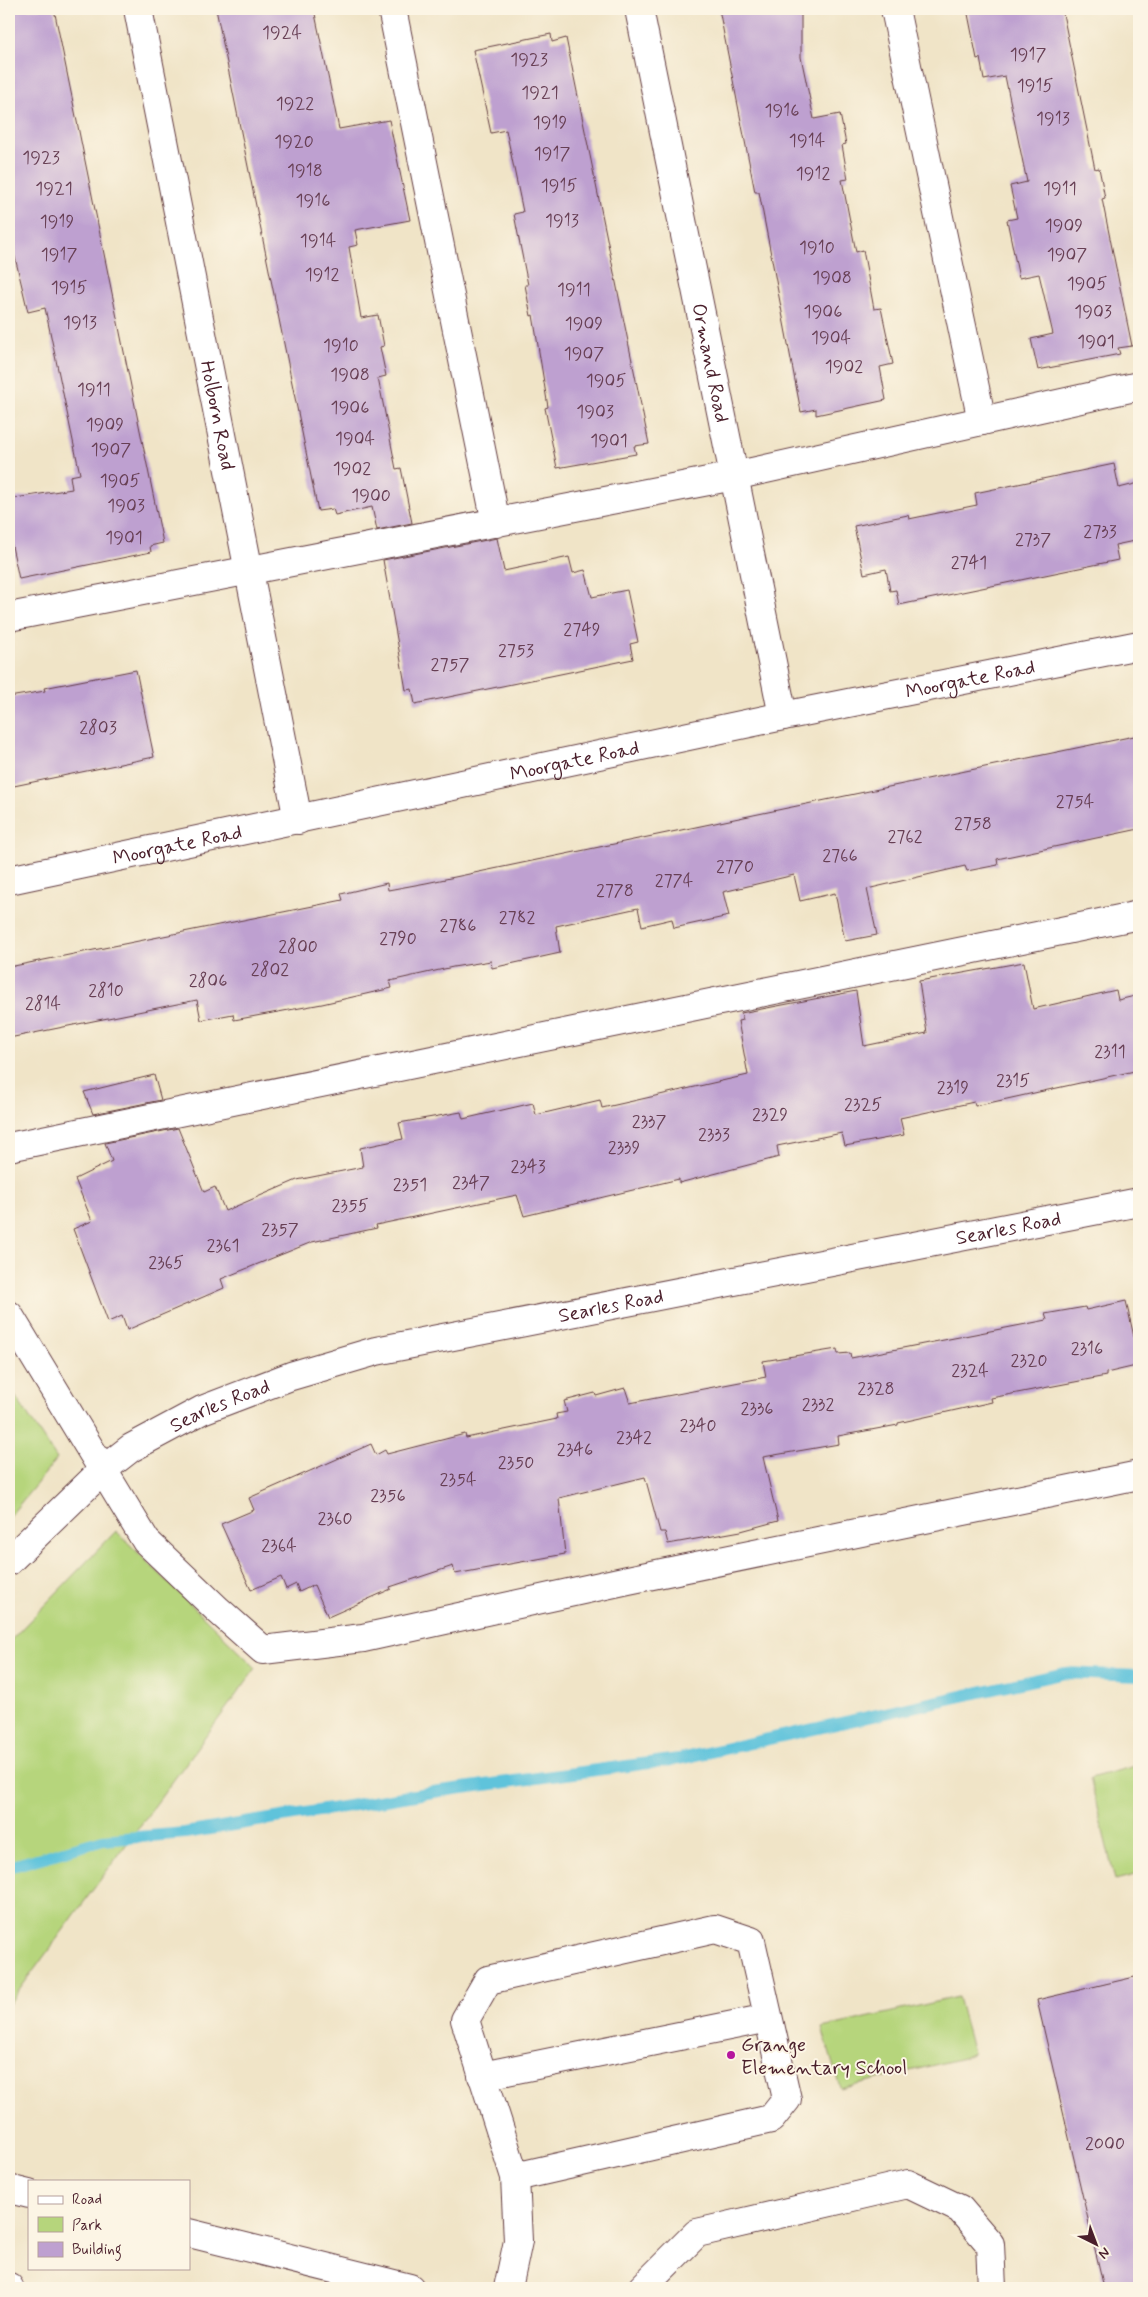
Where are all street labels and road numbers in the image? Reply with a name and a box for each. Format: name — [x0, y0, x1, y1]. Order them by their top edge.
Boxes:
street label: Ormand Road — [684, 301, 735, 425]
street label: Holborn Road — [193, 358, 241, 473]
street label: Moorgate Road — [903, 654, 1038, 706]
street label: Moorgate Road — [508, 735, 642, 789]
street label: Moorgate Road — [110, 819, 245, 873]
street label: Searles Road — [954, 1206, 1063, 1252]
street label: Searles Road — [556, 1283, 666, 1330]
street label: Searles Road — [165, 1373, 274, 1440]

